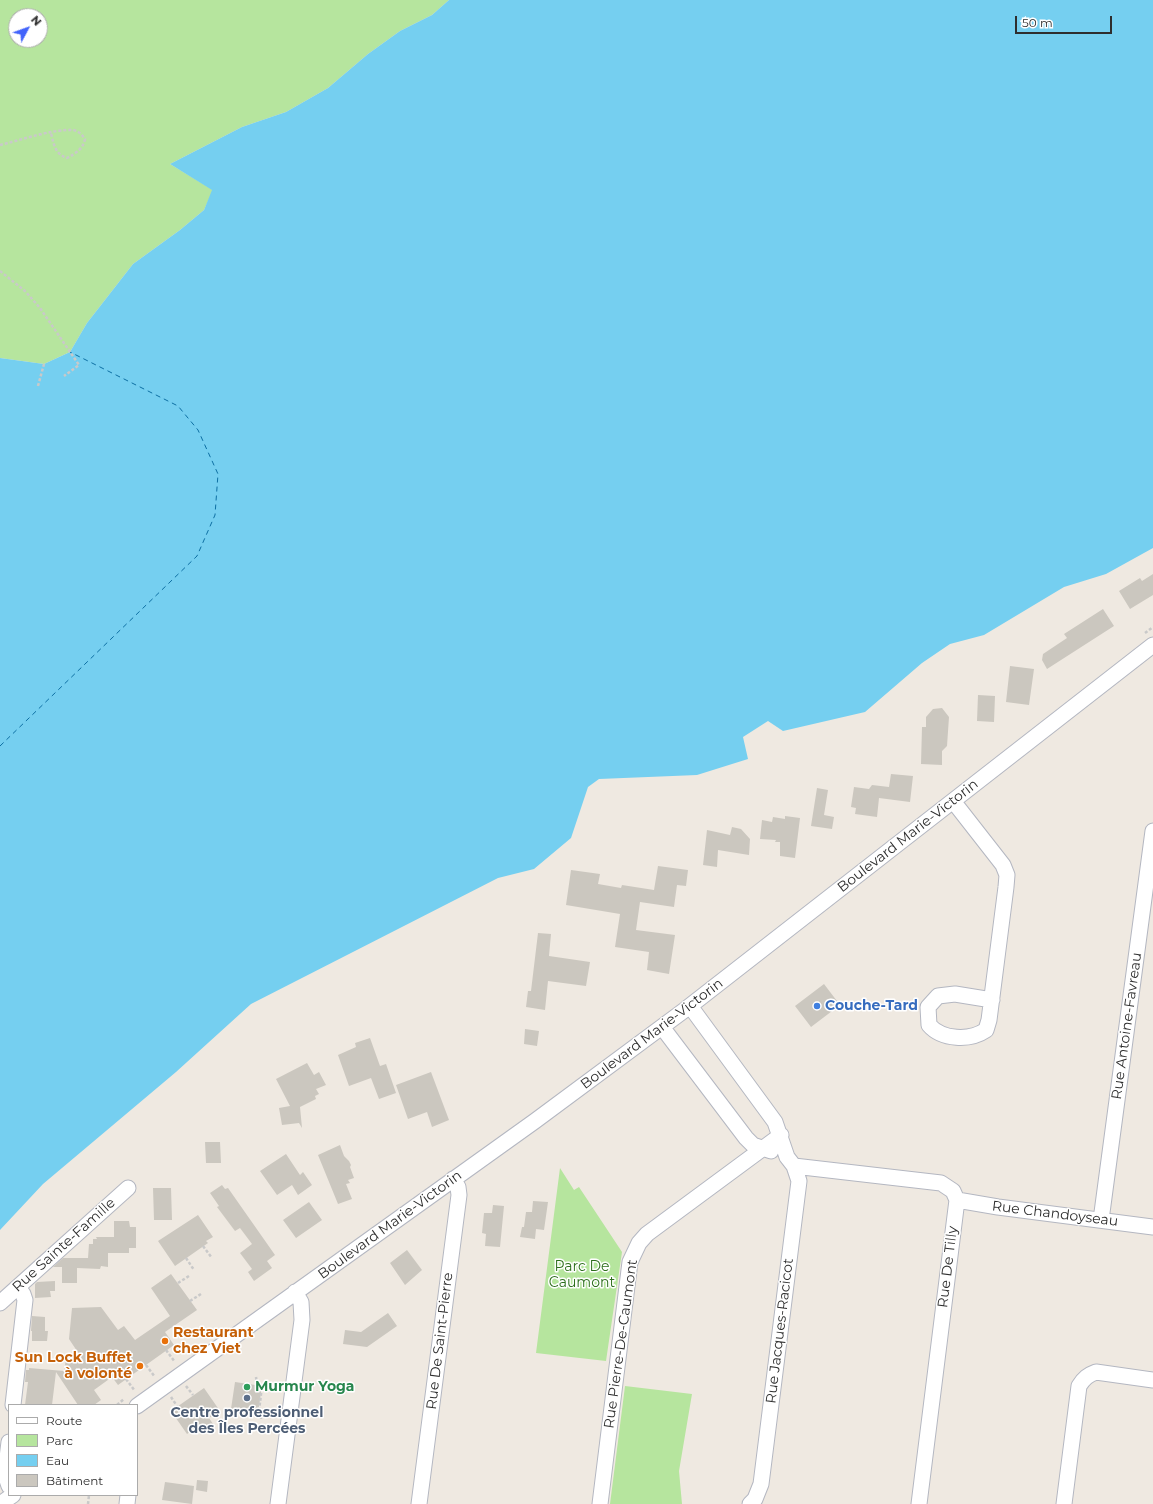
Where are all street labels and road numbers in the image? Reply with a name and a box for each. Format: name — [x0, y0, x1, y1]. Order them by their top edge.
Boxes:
street label: Boulevard Marie-Victorin — [834, 776, 982, 896]
street label: Rue Antoine-Favreau — [1108, 951, 1146, 1101]
street label: Boulevard Marie-Victorin — [578, 975, 726, 1093]
street label: Boulevard Marie-Victorin — [315, 1167, 465, 1283]
street label: Rue Sainte-Famille — [9, 1194, 119, 1296]
street label: Rue Chandoyseau — [991, 1198, 1119, 1230]
street label: Rue De Tilly — [935, 1225, 961, 1309]
street label: Rue Jacques-Racicot — [763, 1257, 797, 1405]
street label: Rue Pierre-De-Caumont — [601, 1258, 641, 1430]
street label: Rue De Saint-Pierre — [423, 1271, 457, 1411]

